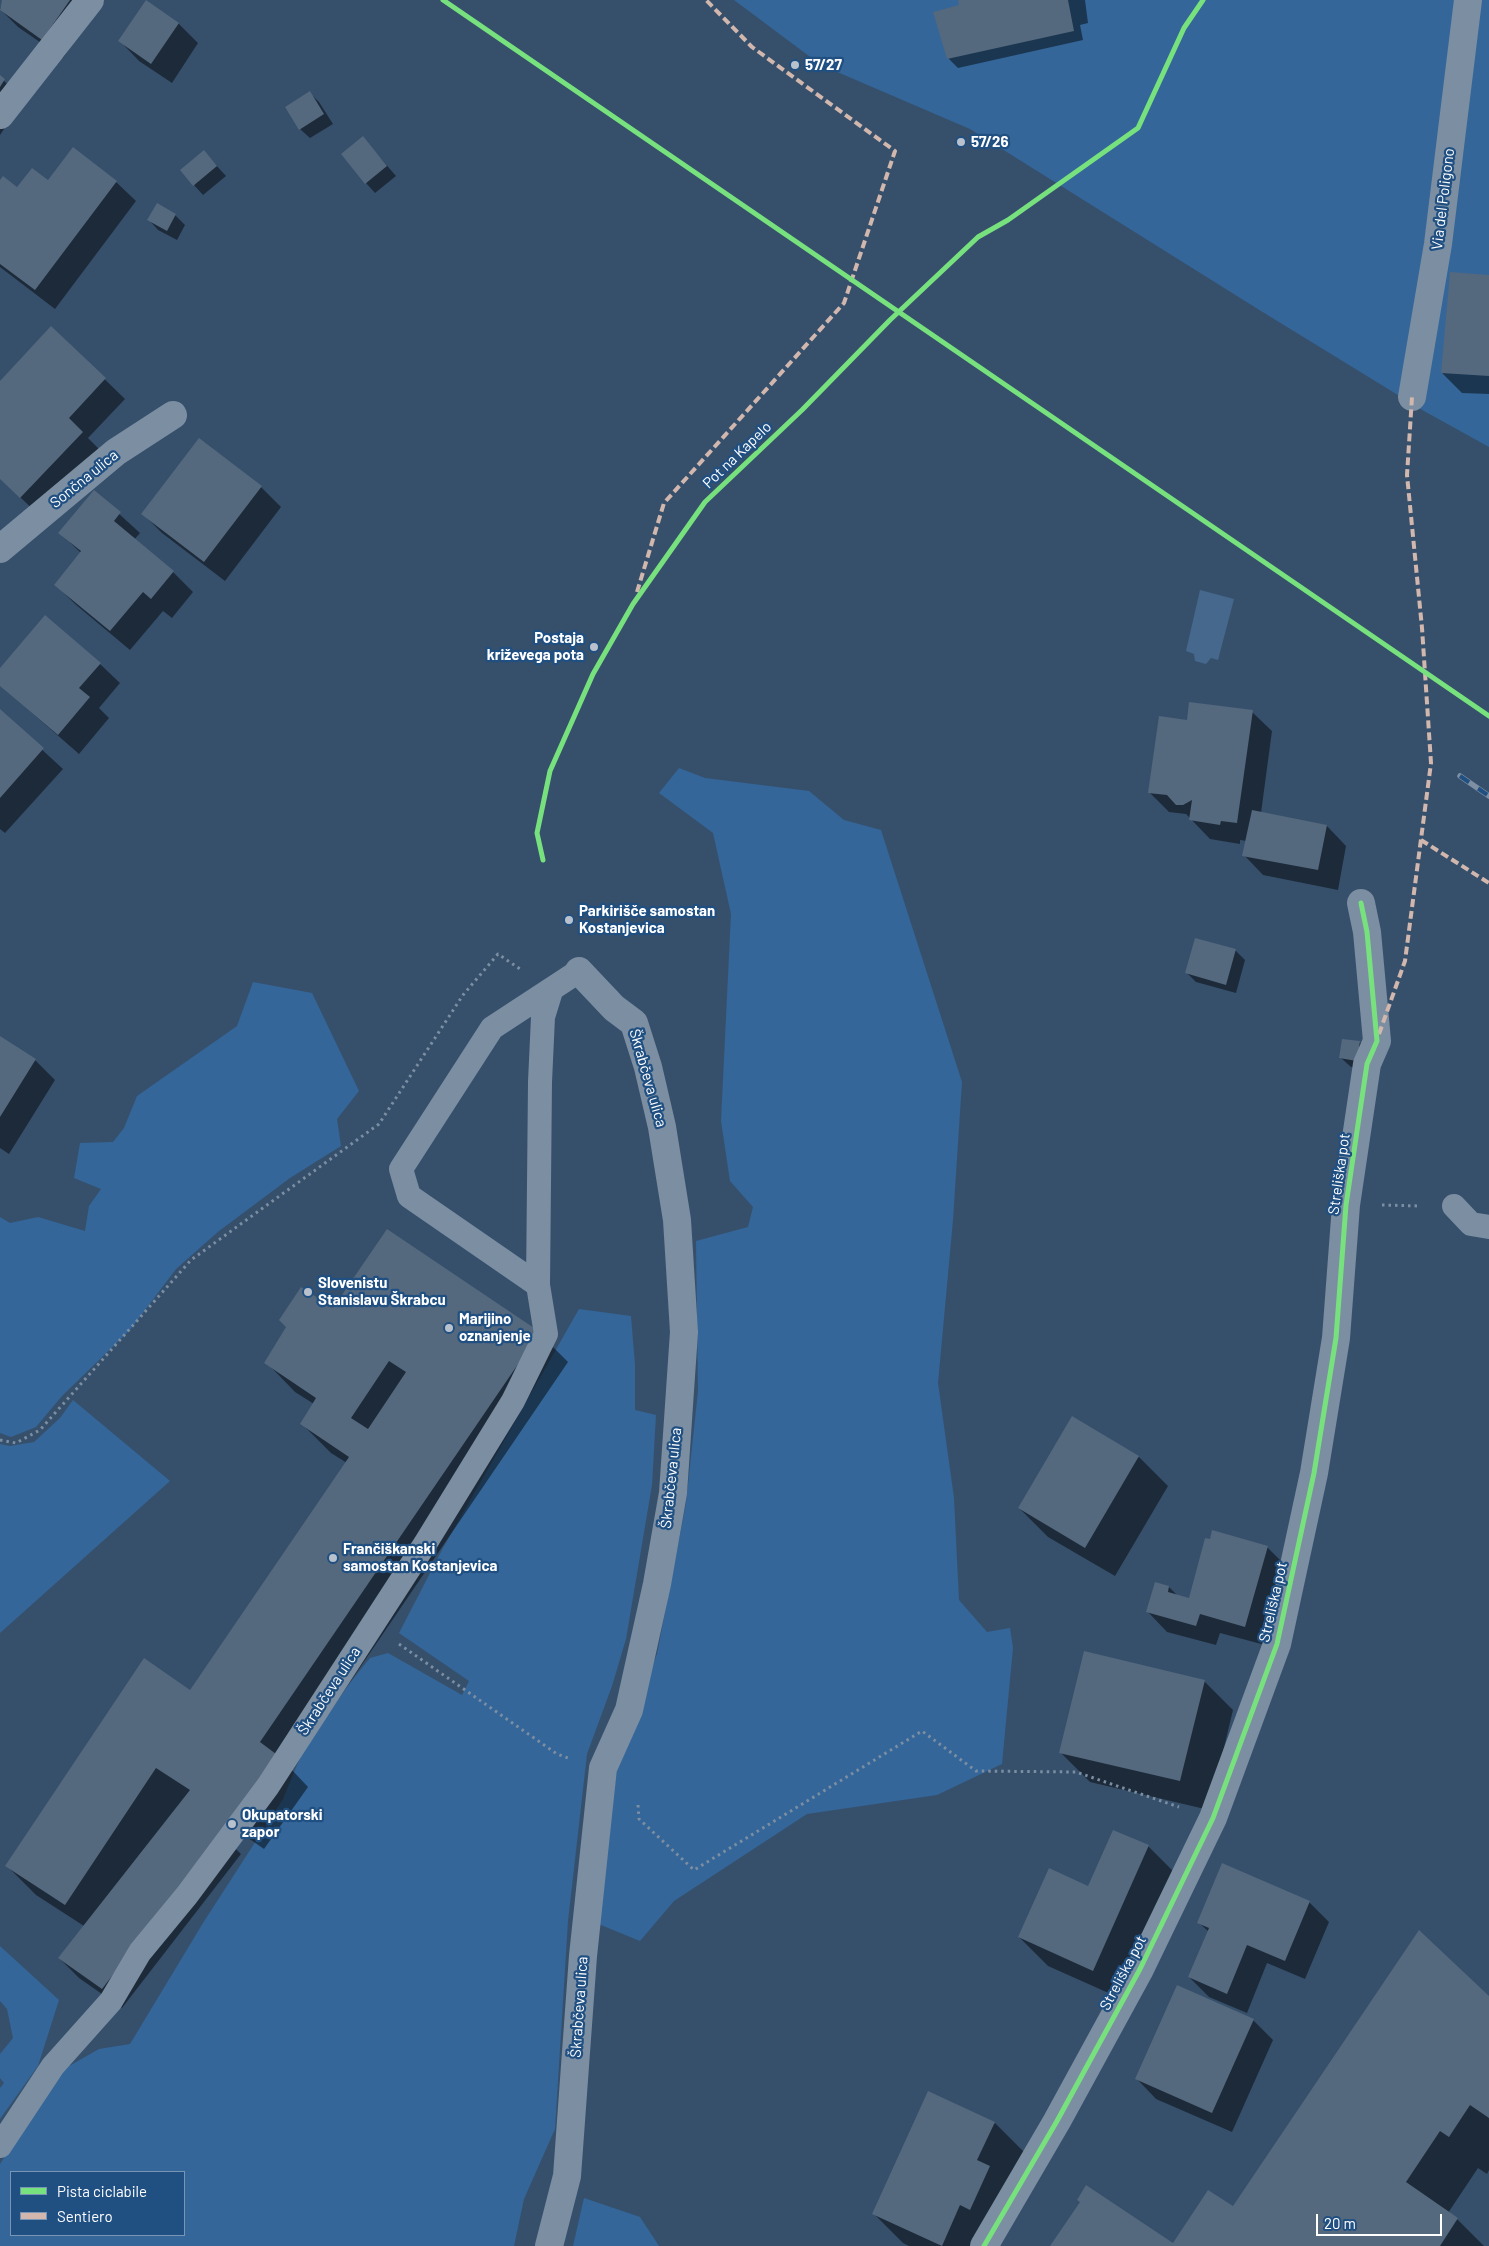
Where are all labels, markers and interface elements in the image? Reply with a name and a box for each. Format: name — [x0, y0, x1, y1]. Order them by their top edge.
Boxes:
place label: 57/27 — [805, 56, 842, 74]
marker: 57/27 — [789, 59, 801, 71]
place label: 57/26 — [971, 133, 1009, 151]
marker: 57/26 — [955, 136, 967, 148]
street label: Via del Poligono — [1428, 147, 1458, 251]
street label: Pot na Kapelo — [699, 418, 775, 492]
street label: Sončna ulica — [46, 446, 122, 512]
place label: Postaja križevega pota — [487, 629, 584, 664]
marker: Postaja križevega pota — [588, 641, 600, 653]
place label: Parkirišče samostan Kostanjevica — [579, 902, 715, 937]
marker: Parkirišče samostan Kostanjevica — [563, 914, 575, 926]
street label: Škrabčeva ulica — [625, 1027, 671, 1129]
street label: Streliška pot — [1324, 1132, 1354, 1216]
place label: Slovenistu Stanislavu Škrabcu — [318, 1274, 446, 1309]
marker: Slovenistu Stanislavu Škrabcu — [302, 1286, 314, 1298]
place label: Marijino oznanjenje — [459, 1310, 531, 1345]
marker: Marijino oznanjenje — [443, 1322, 455, 1334]
street label: Škrabčeva ulica — [657, 1427, 685, 1529]
place label: Frančiškanski samostan Kostanjevica — [343, 1540, 497, 1575]
marker: Frančiškanski samostan Kostanjevica — [327, 1552, 339, 1564]
street label: Streliška pot — [1255, 1560, 1291, 1644]
street label: Škrabčeva ulica — [294, 1644, 364, 1738]
place label: Okupatorski zapor — [242, 1806, 323, 1841]
marker: Okupatorski zapor — [226, 1818, 238, 1830]
street label: Streliška pot — [1096, 1933, 1150, 2013]
street label: Škrabčeva ulica — [566, 1956, 592, 2058]
legend — [10, 2171, 185, 2236]
text: Pista ciclabile — [57, 2182, 147, 2200]
scale bar — [1319, 2204, 1445, 2236]
text: Sentiero — [57, 2207, 113, 2225]
text: 20 m — [1324, 2214, 1356, 2232]

